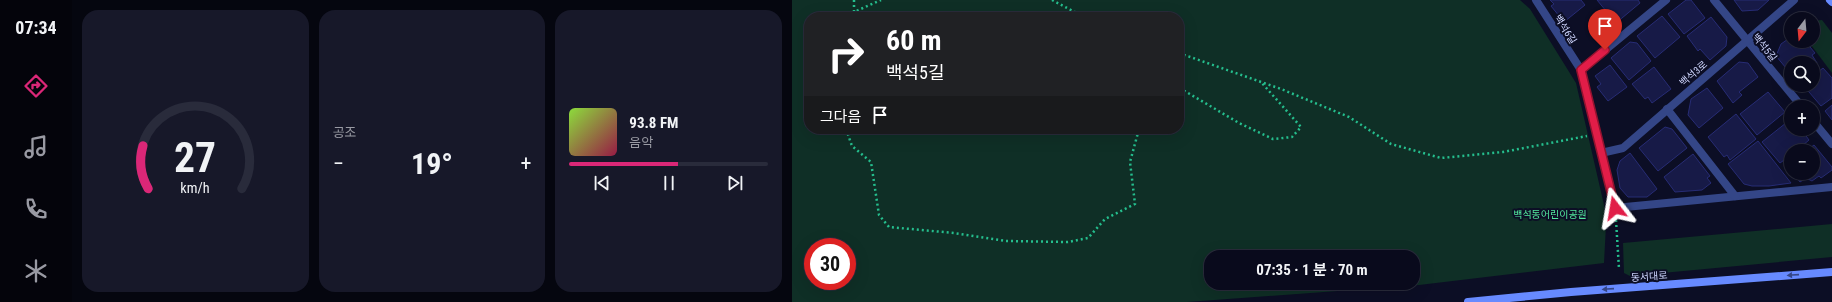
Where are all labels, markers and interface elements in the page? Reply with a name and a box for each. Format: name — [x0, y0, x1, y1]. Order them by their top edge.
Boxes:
pin — [1588, 9, 1622, 50]
north arrow — [1784, 12, 1820, 48]
map controls — [1784, 12, 1820, 180]
street label: 백석6길 — [1552, 13, 1579, 46]
icon: arrive — [1594, 15, 1616, 37]
text: 07:34 — [15, 17, 57, 38]
text: 60 m — [886, 24, 942, 57]
icon: right — [820, 28, 872, 80]
street label: 백석5길 — [1750, 31, 1779, 63]
button: search — [1784, 56, 1820, 92]
street label: 백석3로 — [1677, 59, 1709, 88]
text: 백석5길 — [886, 62, 945, 83]
icon: directions — [22, 72, 50, 100]
button: + — [1784, 100, 1820, 136]
icon: arrive — [869, 104, 891, 126]
text: 그다음 — [820, 108, 861, 126]
text: 93.8 FM — [629, 114, 678, 132]
text: 공조 — [333, 125, 357, 140]
icon: music — [22, 133, 50, 161]
text: 27 — [174, 133, 216, 182]
text: 음악 — [629, 135, 653, 150]
button: − — [1784, 144, 1820, 180]
text: 19° — [411, 146, 453, 181]
text: − — [333, 151, 344, 176]
text: + — [520, 151, 531, 176]
icon: previous — [591, 172, 613, 194]
icon: pause — [658, 172, 680, 194]
icon: next — [724, 172, 746, 194]
text: km/h — [181, 180, 210, 196]
position arrow — [1594, 187, 1636, 229]
icon: phone — [22, 195, 50, 223]
park label: 백석동어린이공원 — [1513, 209, 1587, 220]
speed limit sign: 30 — [804, 238, 856, 290]
icon: climate — [22, 257, 50, 285]
text: 07:35 · 1 분 · 70 m — [1256, 261, 1368, 279]
street label: 동서대로 — [1630, 270, 1668, 283]
one-way arrow — [1787, 272, 1799, 278]
one-way arrow — [1602, 285, 1614, 292]

